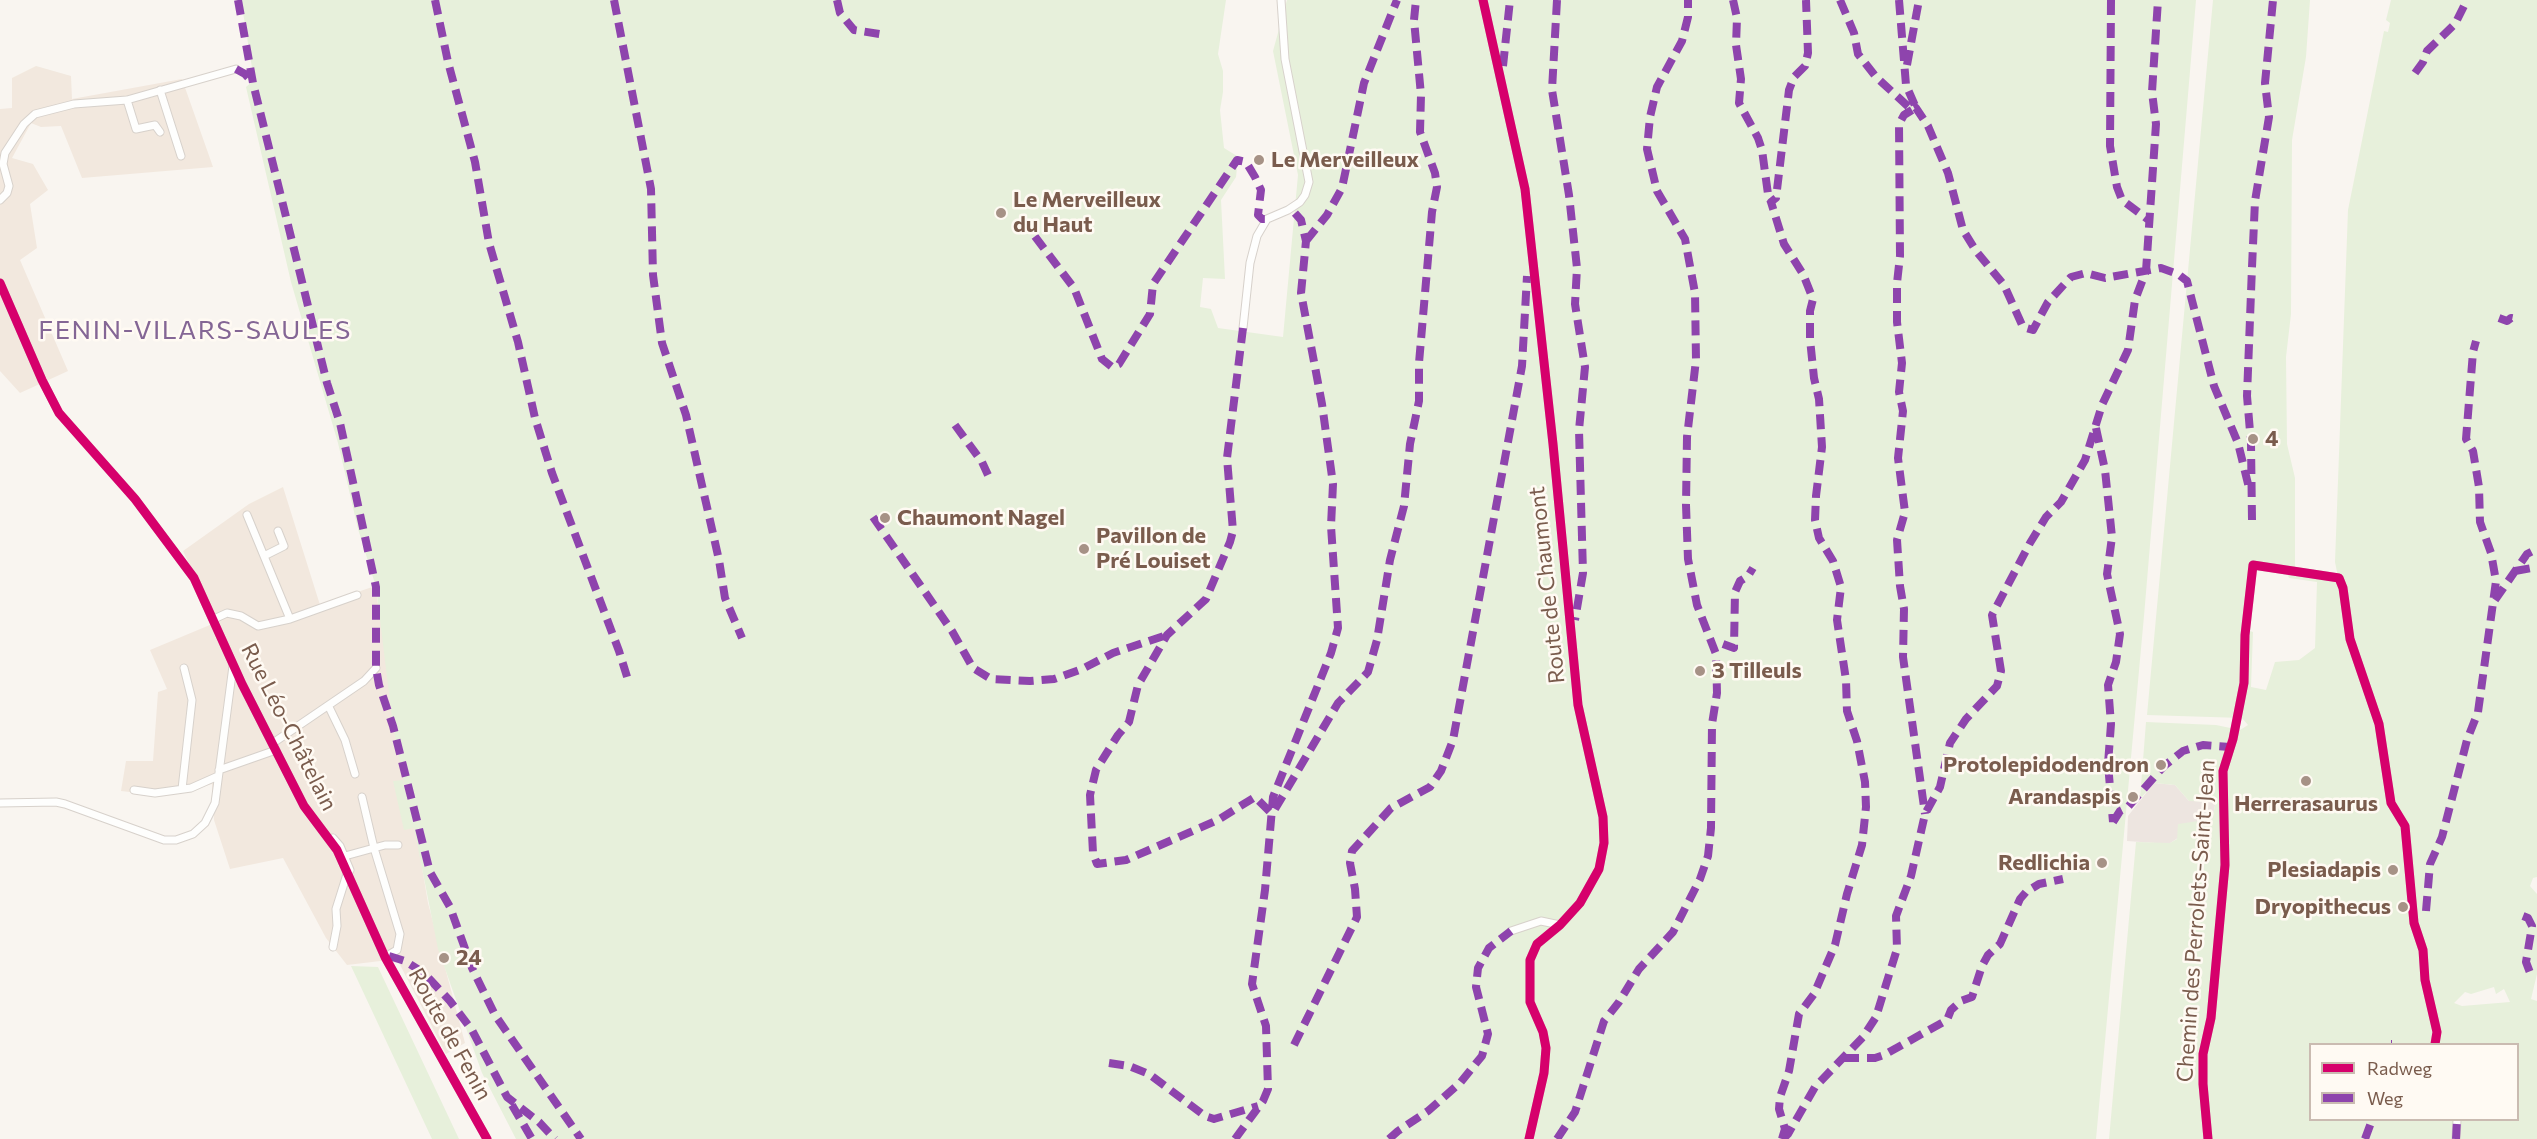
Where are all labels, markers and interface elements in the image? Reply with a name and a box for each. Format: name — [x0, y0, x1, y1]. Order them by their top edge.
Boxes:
place label: Le Merveilleux — [1271, 147, 1419, 173]
marker: Le Merveilleux — [1252, 153, 1266, 167]
place label: Le Merveilleux du Haut — [1013, 187, 1161, 238]
marker: Le Merveilleux du Haut — [994, 206, 1008, 220]
district label: FENIN-VILARS-SAULES — [38, 314, 352, 346]
place label: 4 — [2265, 426, 2278, 452]
marker: 4 — [2246, 432, 2260, 446]
street label: Route de Chaumont — [1524, 485, 1570, 685]
place label: Chaumont Nagel — [897, 505, 1065, 531]
marker: Chaumont Nagel — [878, 511, 892, 525]
place label: Pavillon de Pré Louiset — [1096, 523, 1210, 574]
marker: Pavillon de Pré Louiset — [1077, 542, 1091, 556]
street label: Rue Léo-Châtelain — [235, 639, 343, 815]
place label: 3 Tilleuls — [1712, 658, 1802, 684]
marker: 3 Tilleuls — [1693, 664, 1707, 678]
place label: Protolepidodendron — [1943, 752, 2149, 778]
marker: Protolepidodendron — [2154, 758, 2168, 772]
street label: Chemin des Perrolets-Saint-Jean — [2172, 759, 2220, 1083]
marker: Herrerasaurus — [2299, 774, 2313, 788]
place label: Arandaspis — [2008, 784, 2121, 810]
marker: Arandaspis — [2126, 790, 2140, 804]
place label: Herrerasaurus — [2234, 791, 2378, 817]
place label: Redlichia — [1998, 850, 2090, 876]
marker: Redlichia — [2095, 856, 2109, 870]
place label: Plesiadapis — [2267, 857, 2381, 883]
marker: Plesiadapis — [2386, 863, 2400, 877]
place label: Dryopithecus — [2255, 894, 2391, 920]
marker: Dryopithecus — [2396, 900, 2410, 914]
place label: 24 — [456, 945, 482, 971]
marker: 24 — [437, 951, 451, 965]
street label: Route de Fenin — [403, 963, 497, 1105]
legend — [2309, 1043, 2519, 1121]
text: Radweg — [2367, 1057, 2432, 1079]
text: Weg — [2367, 1087, 2403, 1109]

